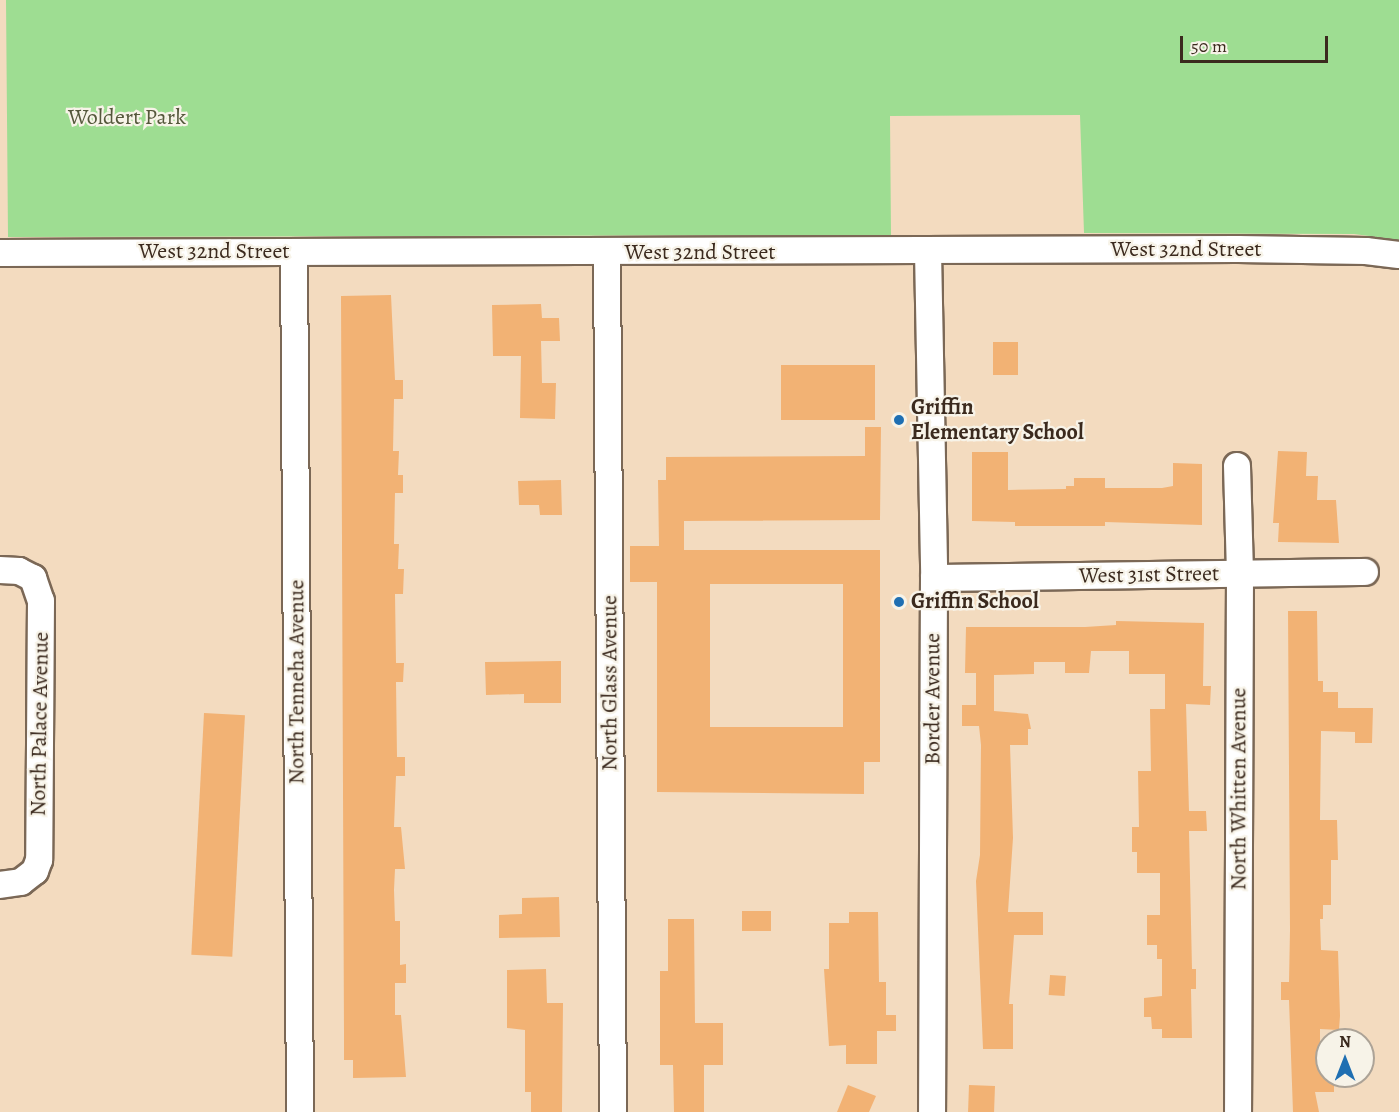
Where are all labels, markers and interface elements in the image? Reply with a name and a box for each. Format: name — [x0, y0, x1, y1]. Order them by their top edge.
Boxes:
scale bar — [1183, 24, 1332, 62]
text: 50 m — [1191, 34, 1227, 58]
park label: Woldert Park — [68, 105, 186, 131]
street label: West 32nd Street — [1110, 237, 1262, 263]
street label: West 32nd Street — [138, 239, 290, 265]
street label: West 32nd Street — [624, 240, 776, 266]
place label: Griffin Elementary School — [911, 394, 1084, 446]
marker: Griffin Elementary School — [892, 413, 906, 427]
street label: West 31st Street — [1079, 561, 1219, 589]
street label: North Tenneha Avenue — [284, 580, 310, 784]
place label: Griffin School — [911, 589, 1039, 615]
street label: North Glass Avenue — [597, 595, 623, 771]
marker: Griffin School — [892, 595, 906, 609]
street label: North Palace Avenue — [25, 632, 55, 816]
street label: Border Avenue — [920, 633, 946, 765]
street label: North Whitten Avenue — [1226, 688, 1252, 890]
north arrow — [1315, 1028, 1375, 1088]
text: N — [1339, 1031, 1351, 1053]

